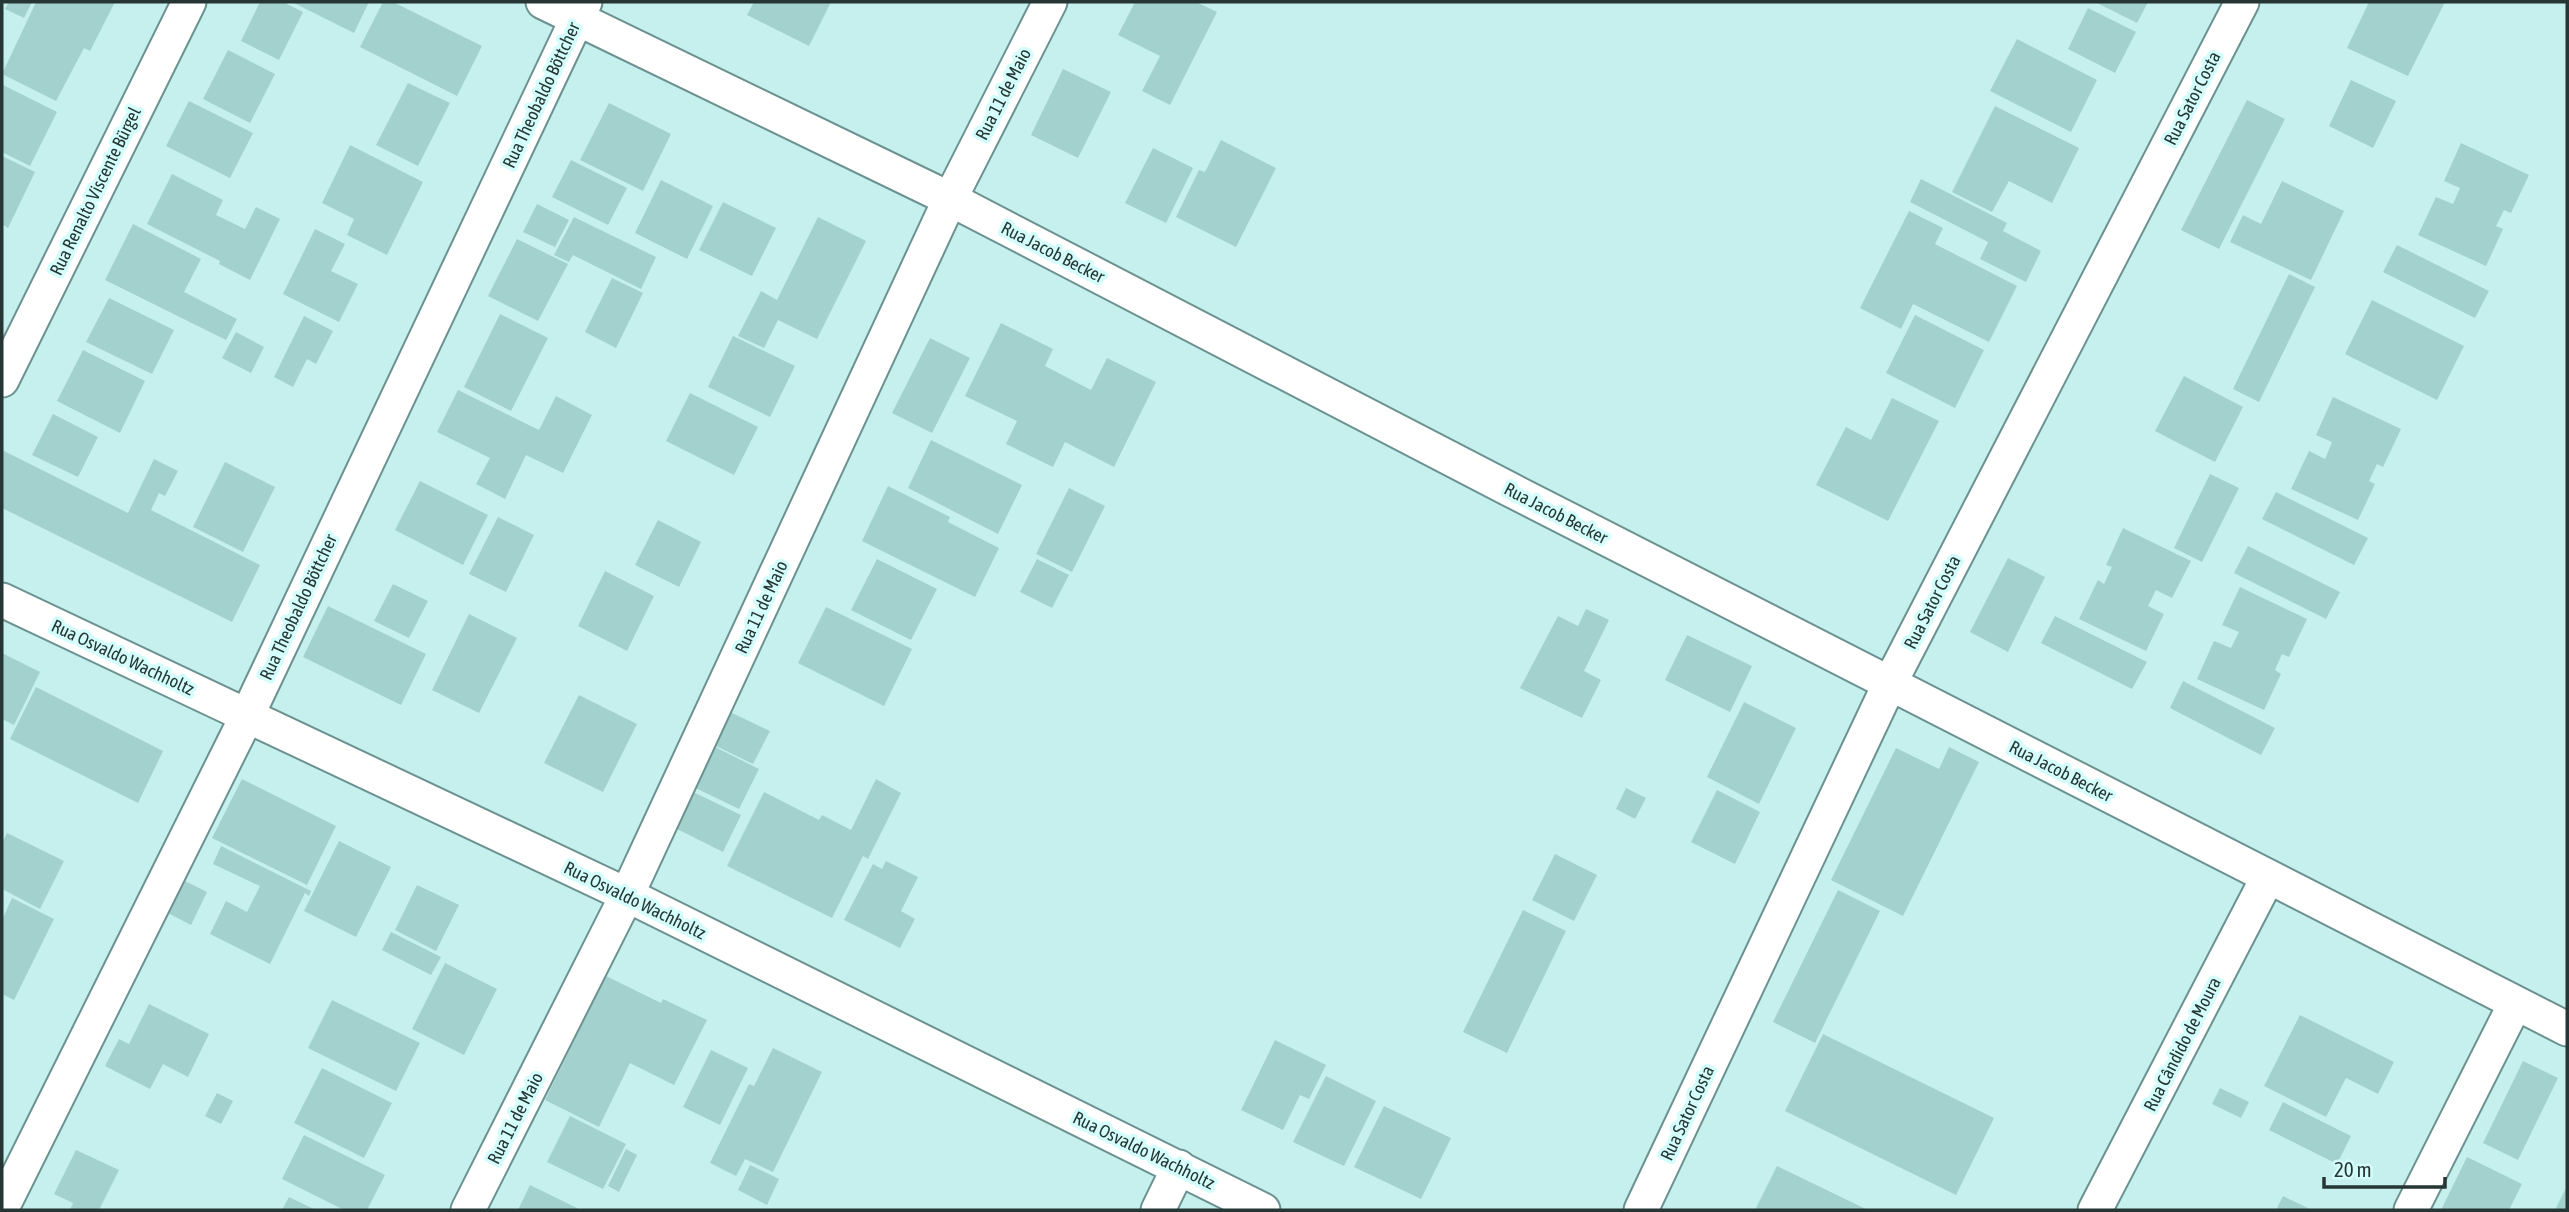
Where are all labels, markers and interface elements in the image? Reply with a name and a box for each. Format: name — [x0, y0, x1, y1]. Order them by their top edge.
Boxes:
street label: Rua Theobaldo Böttcher — [498, 18, 584, 171]
street label: Rua 11 de Maio — [971, 45, 1035, 143]
street label: Rua Sator Costa — [2159, 48, 2225, 148]
street label: Rua Renalto Viscente Bürgel — [45, 103, 145, 278]
street label: Rua Jacob Becker — [998, 217, 1109, 287]
street label: Rua Jacob Becker — [1501, 478, 1612, 548]
street label: Rua Theobaldo Böttcher — [255, 530, 341, 683]
street label: Rua Sator Costa — [1899, 552, 1965, 652]
street label: Rua 11 de Maio — [730, 557, 792, 657]
street label: Rua Osvaldo Wachholtz — [48, 615, 198, 699]
street label: Rua Jacob Becker — [2006, 736, 2117, 806]
street label: Rua Osvaldo Wachholtz — [561, 857, 710, 944]
street label: Rua Cândido de Moura — [2139, 973, 2225, 1115]
street label: Rua Sator Costa — [1656, 1062, 1718, 1164]
street label: Rua 11 de Maio — [483, 1069, 547, 1167]
street label: Rua Osvaldo Wachholtz — [1070, 1107, 1219, 1194]
scale bar — [2324, 1146, 2445, 1190]
text: 20 m — [2334, 1157, 2372, 1181]

